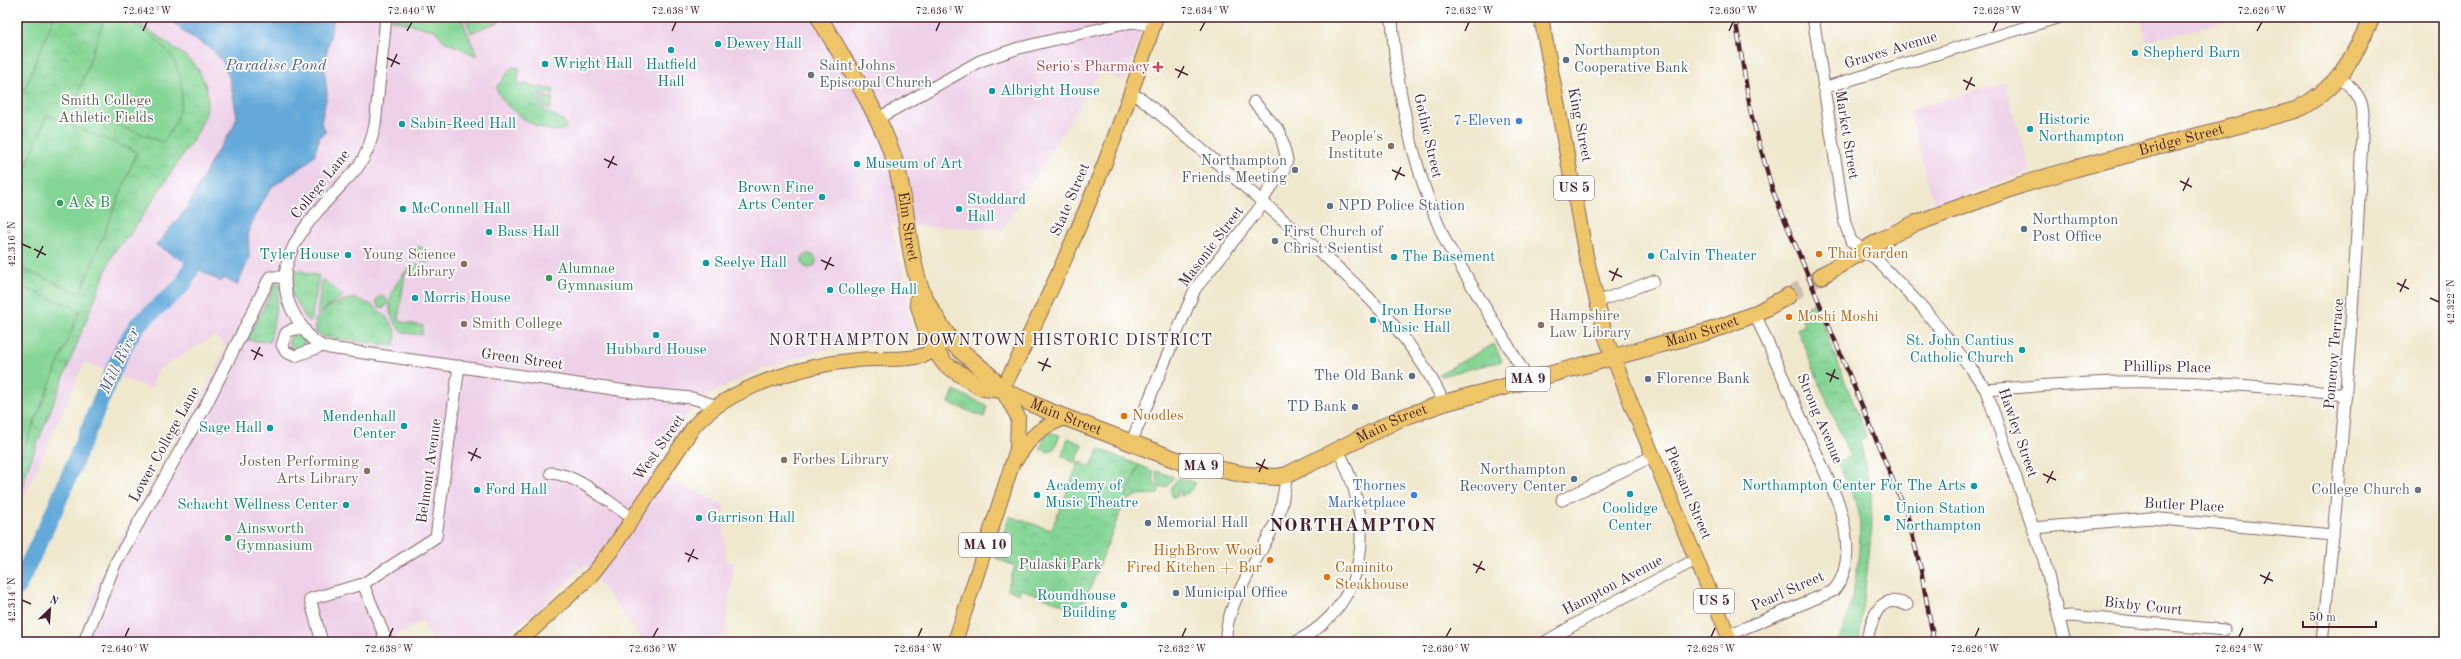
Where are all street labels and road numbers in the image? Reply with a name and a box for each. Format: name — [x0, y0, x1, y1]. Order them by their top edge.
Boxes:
street label: Graves Avenue — [1843, 30, 1939, 72]
street label: King Street — [1564, 86, 1594, 164]
street label: Market Street — [1832, 89, 1860, 181]
street label: Gothic Street — [1410, 92, 1444, 180]
street label: Bridge Street — [2137, 122, 2226, 159]
street label: College Lane — [289, 148, 353, 222]
street label: State Street — [1049, 161, 1093, 239]
road number: US 5 — [1554, 176, 1594, 200]
street label: Elm Street — [895, 191, 920, 263]
street label: Masonic Street — [1177, 204, 1247, 290]
street label: Pomeroy Terrace — [2323, 298, 2347, 410]
street label: Main Street — [1664, 313, 1741, 350]
street label: Green Street — [480, 347, 564, 373]
street label: Phillips Place — [2123, 360, 2211, 376]
road number: MA 9 — [1506, 367, 1550, 391]
street label: Strong Avenue — [1793, 372, 1845, 466]
street label: Lower College Lane — [127, 385, 203, 505]
street label: Hawley Street — [1995, 386, 2039, 480]
street label: Main Street — [1027, 396, 1104, 438]
street label: Main Street — [1354, 402, 1429, 447]
street label: West Street — [632, 412, 688, 484]
street label: Belmont Avenue — [415, 417, 445, 524]
street label: Pleasant Street — [1661, 444, 1713, 542]
road number: MA 9 — [1179, 454, 1223, 478]
street label: Butler Place — [2144, 496, 2224, 516]
road number: MA 10 — [959, 533, 1011, 557]
street label: Hampton Avenue — [1560, 553, 1666, 619]
street label: Pearl Street — [1749, 569, 1827, 615]
road number: US 5 — [1694, 589, 1734, 613]
street label: Bixby Court — [2103, 595, 2183, 619]

